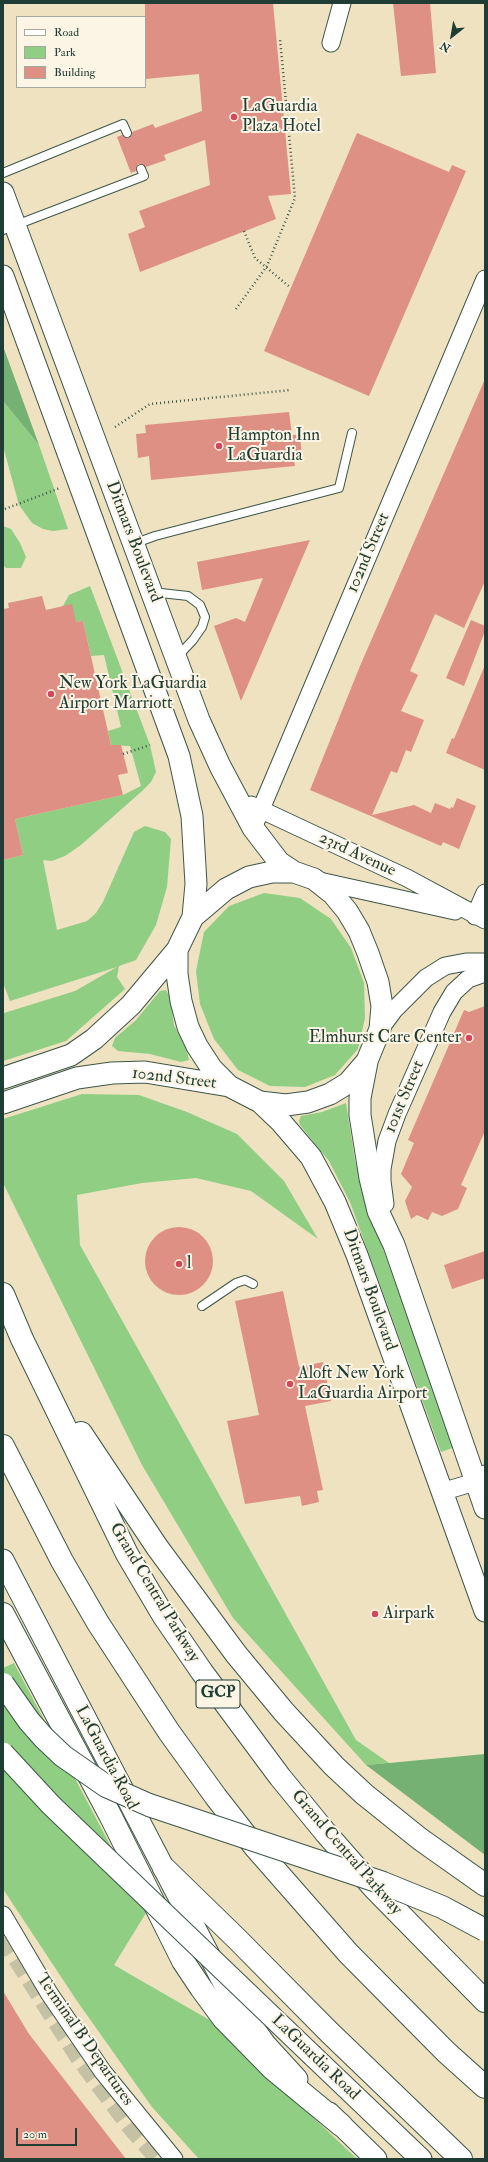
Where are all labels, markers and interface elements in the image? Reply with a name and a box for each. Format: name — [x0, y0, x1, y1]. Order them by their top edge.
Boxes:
legend — [16, 16, 146, 88]
north arrow — [432, 16, 472, 56]
text: Road — [54, 25, 79, 40]
text: N — [438, 39, 453, 55]
text: Park — [54, 45, 76, 60]
text: Building — [54, 65, 95, 80]
place label: LaGuardia Plaza Hotel — [242, 97, 321, 137]
marker: LaGuardia Plaza Hotel — [229, 112, 239, 122]
place label: Hampton Inn LaGuardia — [227, 426, 320, 466]
marker: Hampton Inn LaGuardia — [214, 441, 224, 451]
street label: Ditmars Boulevard — [101, 479, 165, 605]
street label: 102nd Street — [343, 510, 395, 596]
place label: New York LaGuardia Airport Marriott — [59, 674, 207, 714]
marker: New York LaGuardia Airport Marriott — [46, 689, 56, 699]
street label: 23rd Avenue — [315, 828, 399, 882]
place label: Elmhurst Care Center — [309, 1028, 461, 1048]
marker: Elmhurst Care Center — [464, 1033, 474, 1043]
street label: 101st Street — [381, 1058, 429, 1136]
street label: 102nd Street — [131, 1064, 217, 1094]
street label: Ditmars Boulevard — [338, 1226, 400, 1354]
place label: l — [187, 1254, 191, 1274]
marker: l — [174, 1259, 184, 1269]
place label: Aloft New York LaGuardia Airport — [298, 1364, 427, 1404]
marker: Aloft New York LaGuardia Airport — [285, 1379, 295, 1389]
street label: Grand Central Parkway — [104, 1520, 204, 1666]
place label: Airpark — [383, 1604, 435, 1624]
marker: Airpark — [370, 1609, 380, 1619]
road number: GCP — [196, 1680, 240, 1708]
street label: LaGuardia Road — [70, 1703, 142, 1813]
street label: Grand Central Parkway — [286, 1786, 406, 1920]
street label: Terminal B Departures — [31, 1970, 137, 2110]
street label: LaGuardia Road — [267, 2011, 363, 2105]
scale bar — [18, 2120, 79, 2146]
text: 20 m — [23, 2127, 47, 2142]

